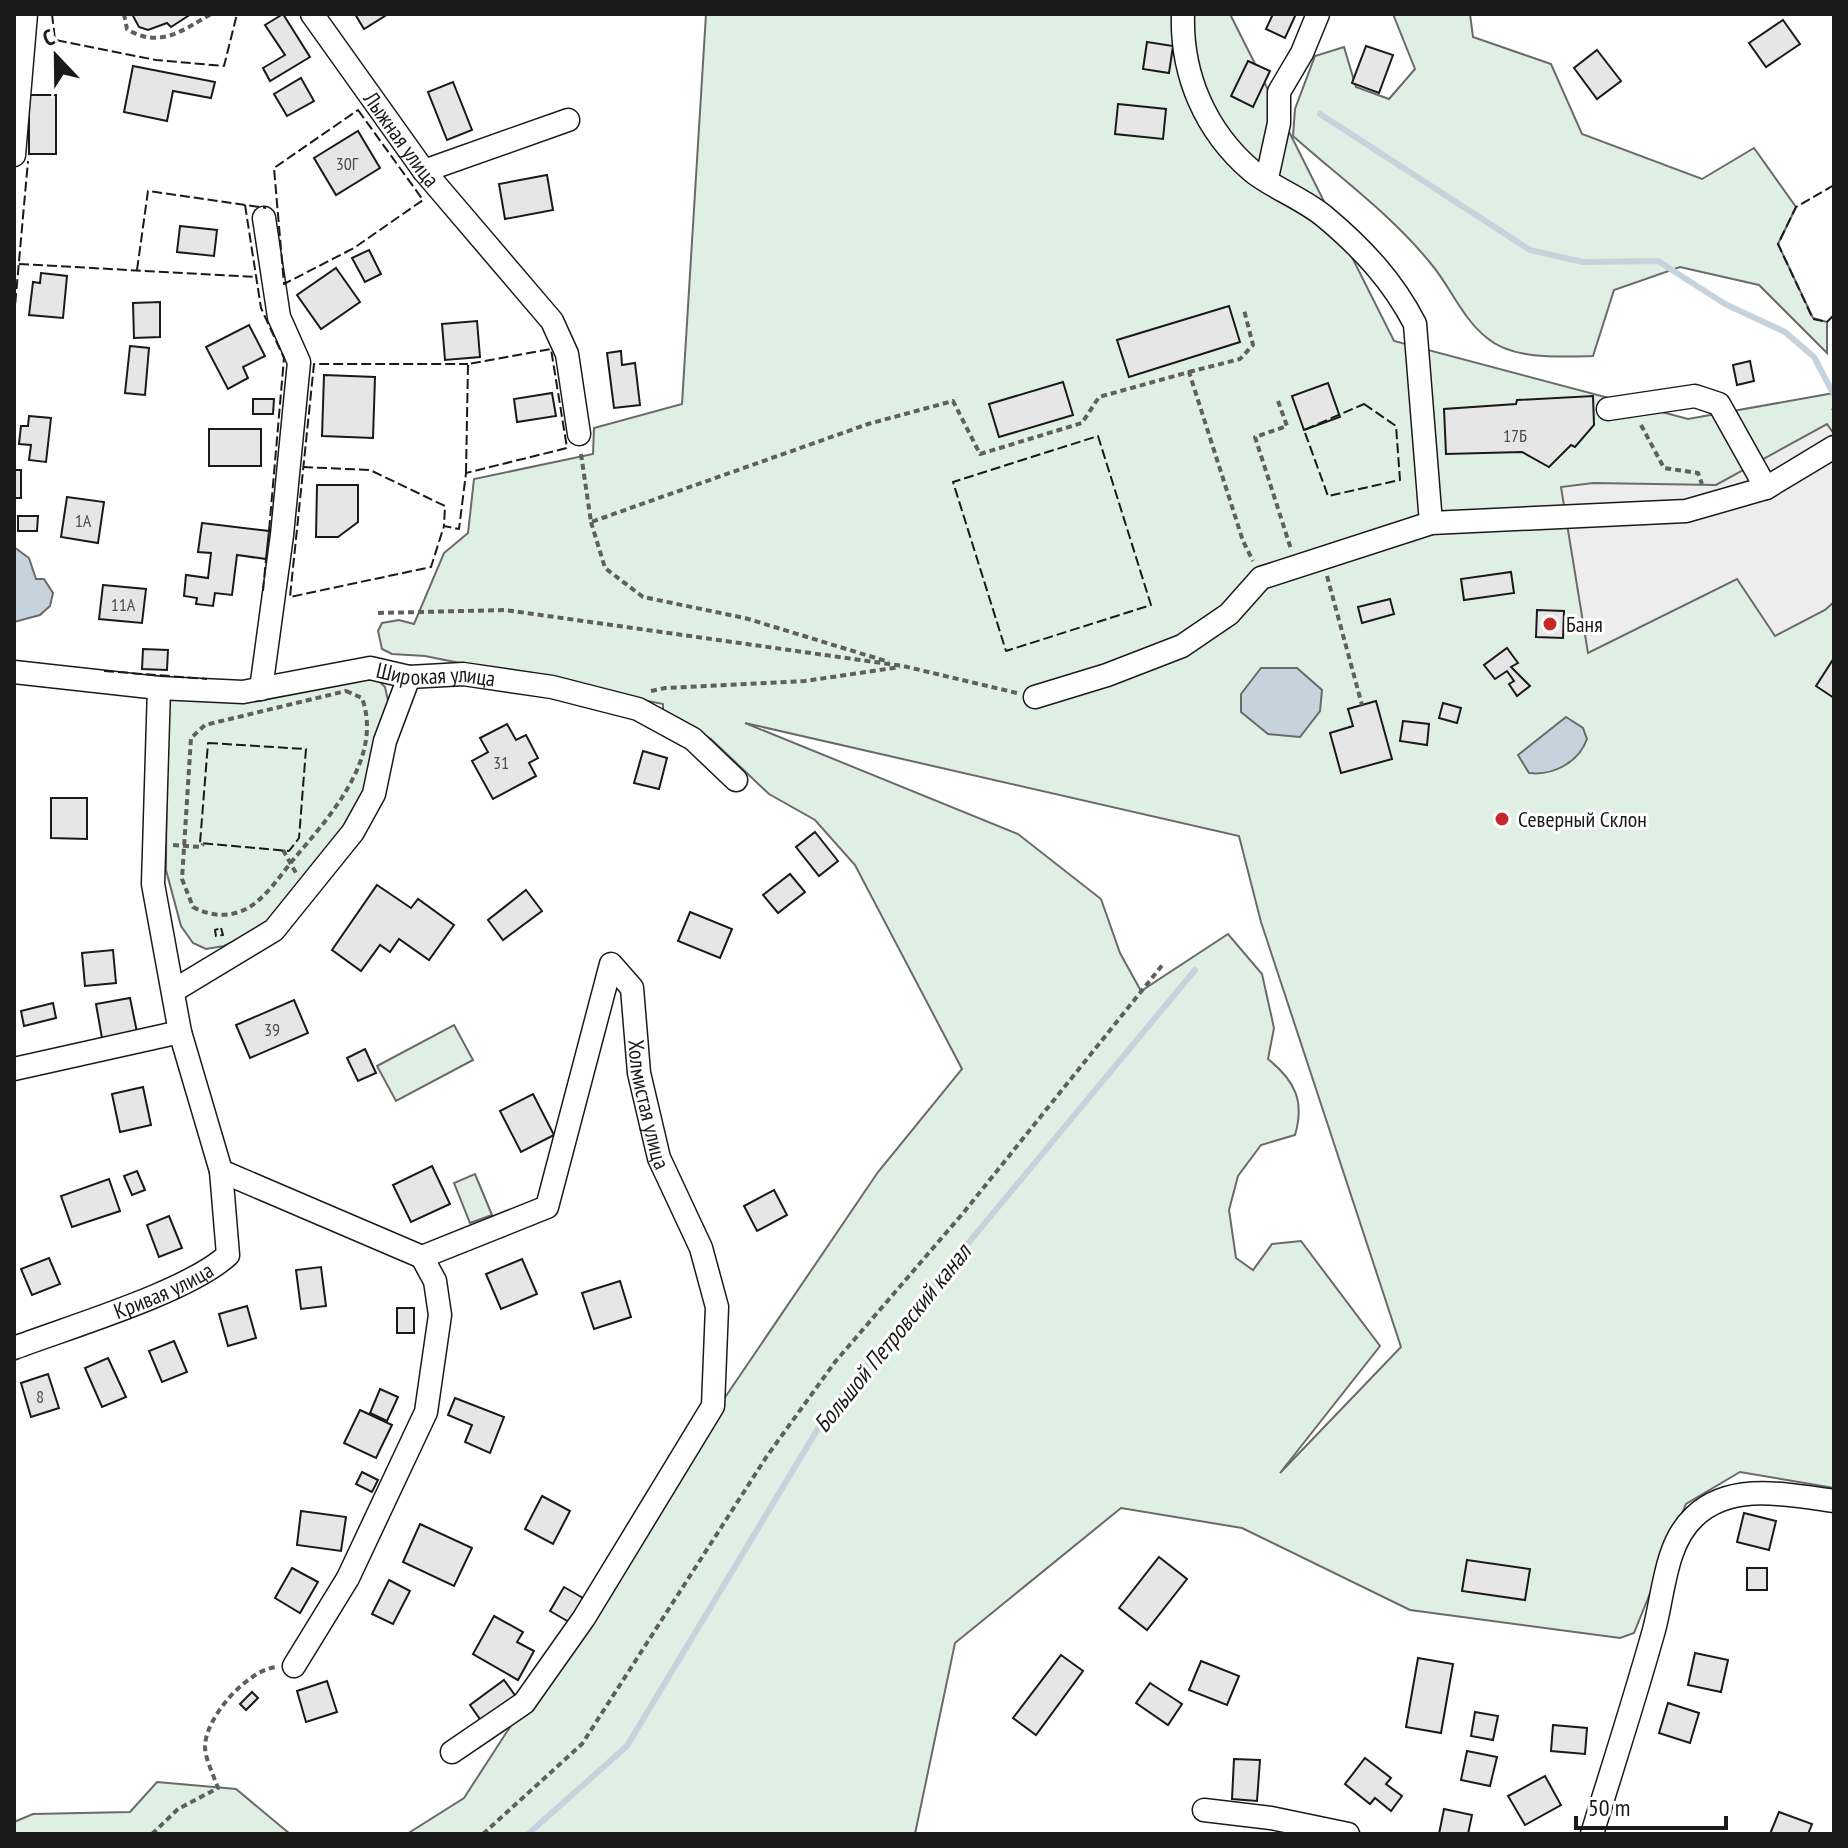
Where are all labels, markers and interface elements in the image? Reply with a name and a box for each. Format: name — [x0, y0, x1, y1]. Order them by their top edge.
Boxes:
north arrow — [16, 16, 96, 96]
text: С — [39, 23, 58, 52]
street label: Лыжная улица — [357, 85, 446, 193]
house number: 30Г — [336, 152, 359, 175]
house number: 17Б — [1503, 424, 1527, 447]
house number: 1А — [75, 509, 92, 532]
house number: 11А — [111, 593, 136, 616]
place label: Баня — [1566, 610, 1603, 638]
marker: Баня — [1541, 615, 1559, 633]
street label: Широкая улица — [374, 656, 497, 693]
house number: 31 — [493, 751, 509, 774]
place label: Северный Склон — [1518, 805, 1647, 833]
marker: Северный Склон — [1493, 810, 1511, 828]
house number: 39 — [264, 1018, 280, 1041]
street label: Холмистая улица — [622, 1038, 676, 1174]
water label: Большой Петровский канал — [806, 1236, 979, 1438]
street label: Кривая улица — [110, 1256, 218, 1325]
house number: 8 — [36, 1385, 44, 1408]
scale bar — [1576, 1780, 1726, 1830]
text: 50 m — [1588, 1792, 1630, 1823]

